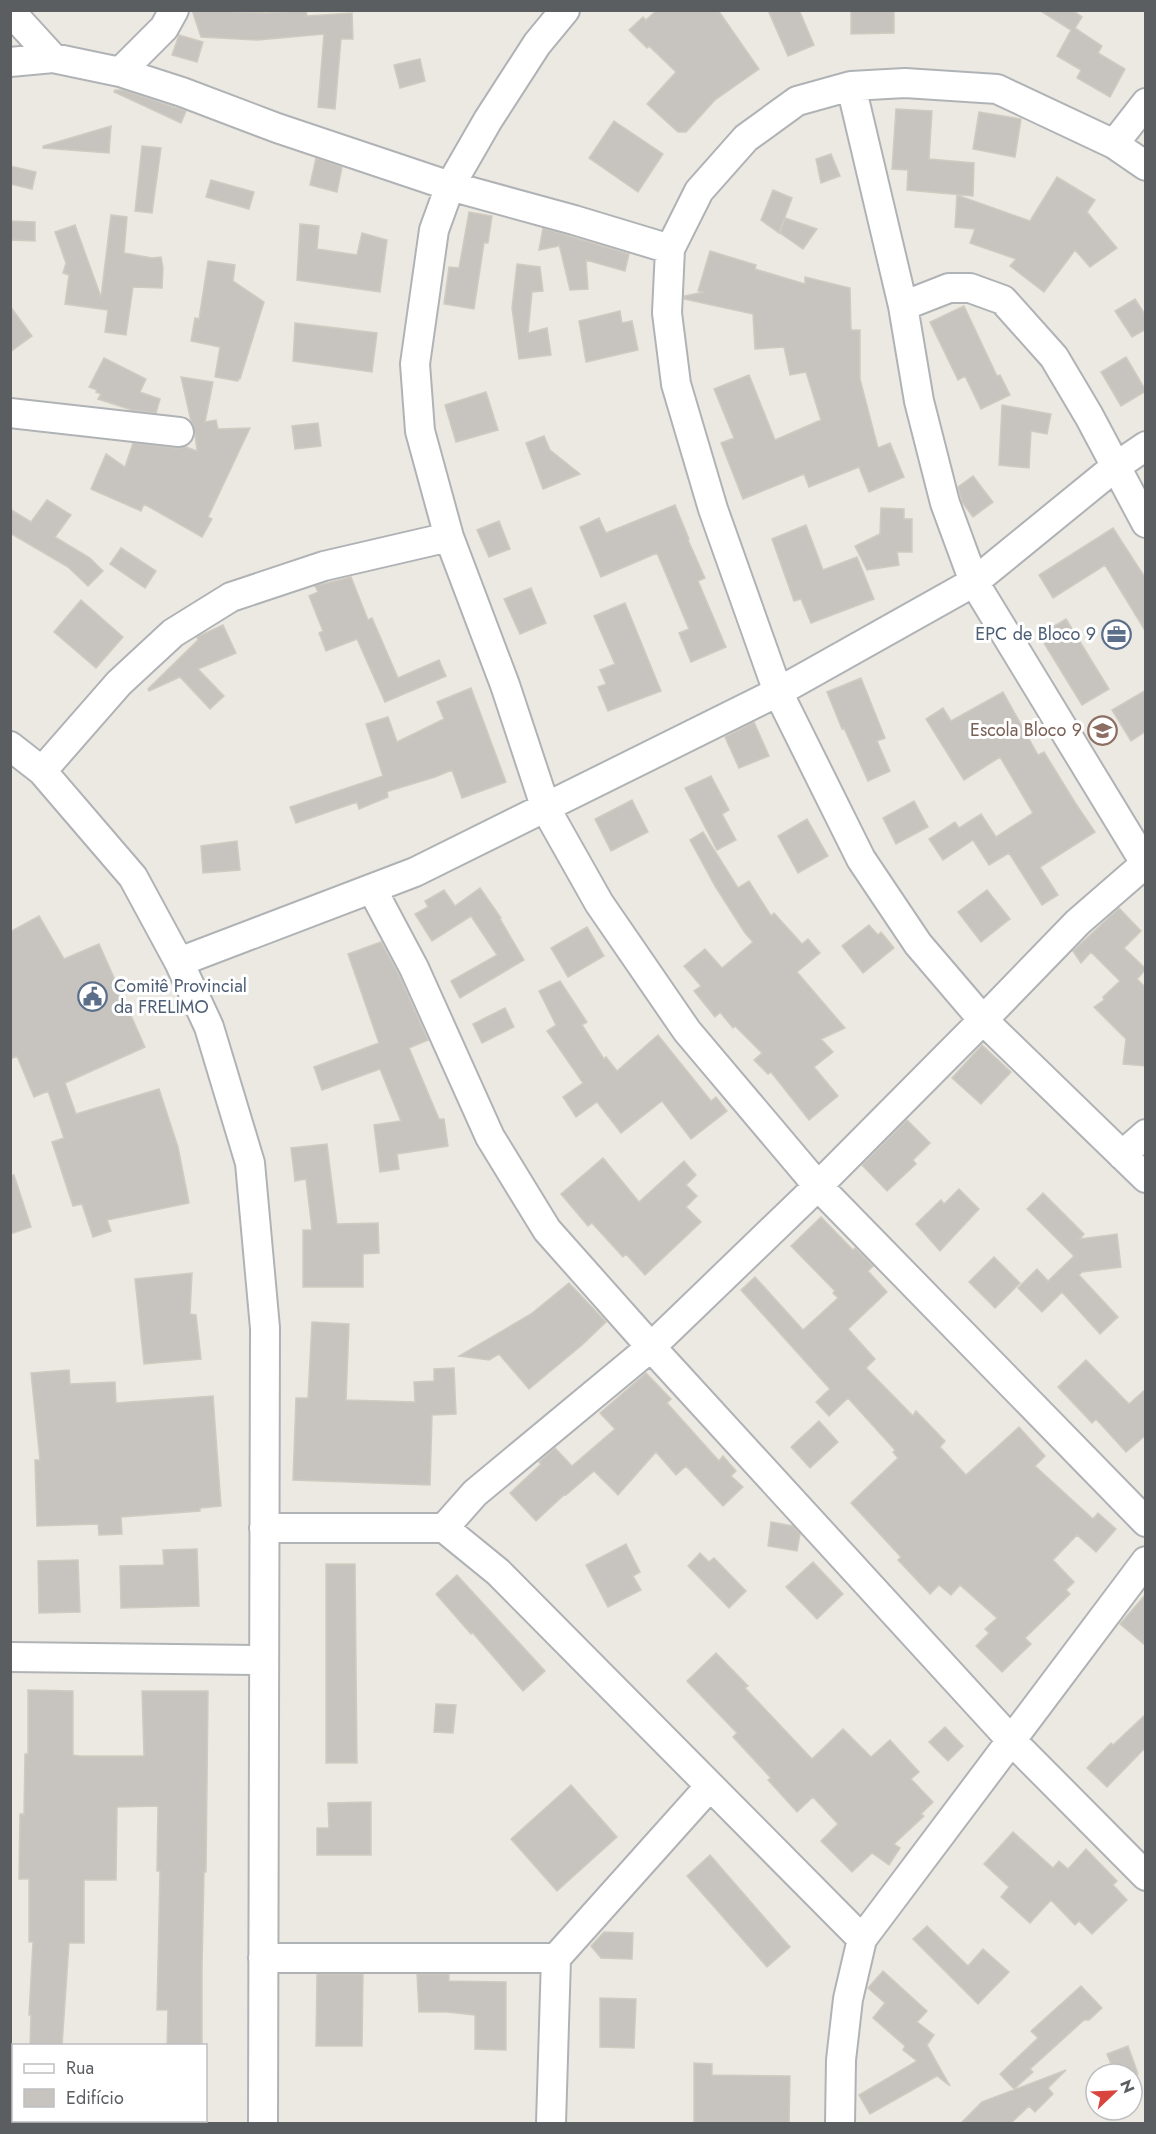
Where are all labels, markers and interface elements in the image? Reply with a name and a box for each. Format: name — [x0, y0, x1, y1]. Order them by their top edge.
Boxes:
office icon: EPC de Bloco 9 — [1101, 618, 1133, 650]
place label: EPC de Bloco 9 — [975, 621, 1096, 647]
school or university icon: Escola Bloco 9 — [1087, 714, 1119, 746]
place label: Escola Bloco 9 — [970, 717, 1082, 743]
place label: Comitê Provincial da FRELIMO — [114, 973, 247, 1020]
public building icon: Comitê Provincial da FRELIMO — [77, 980, 109, 1012]
legend — [12, 2044, 207, 2122]
text: Rua — [66, 2055, 94, 2081]
north arrow — [1084, 2062, 1144, 2122]
text: N — [1114, 2076, 1140, 2097]
text: Edifício — [66, 2085, 124, 2111]

